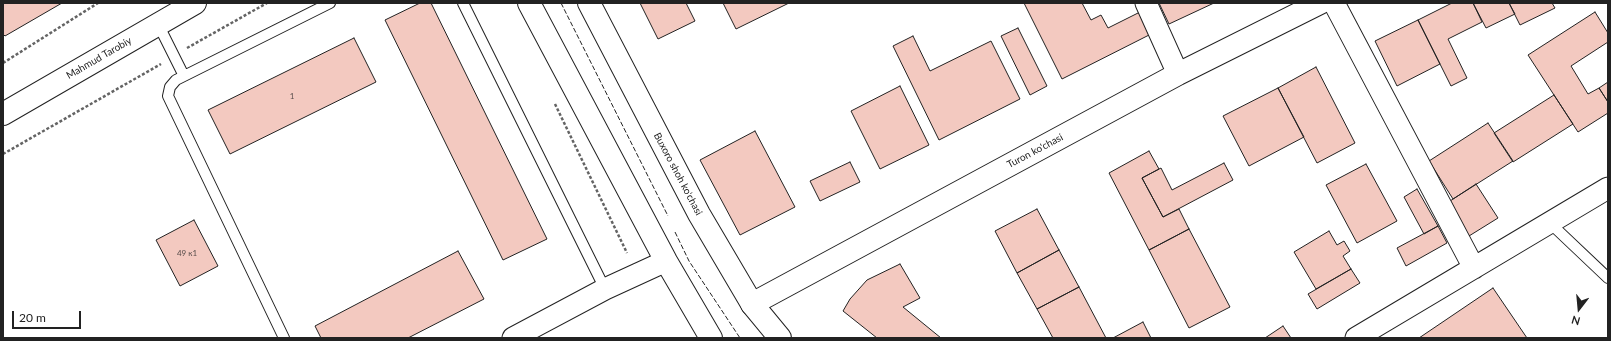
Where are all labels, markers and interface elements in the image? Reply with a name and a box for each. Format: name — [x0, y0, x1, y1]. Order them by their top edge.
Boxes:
street label: Mahmud Tarobiy — [64, 34, 134, 82]
house number: 1 — [290, 91, 294, 101]
street label: Buxoro shoh ko'chasi — [651, 131, 705, 217]
street label: Turon ko'chasi — [1005, 131, 1065, 171]
house number: 49 к1 — [177, 248, 197, 258]
north arrow — [1559, 289, 1599, 329]
scale bar — [14, 303, 83, 329]
text: 20 m — [19, 310, 46, 325]
text: N — [1570, 314, 1581, 328]

